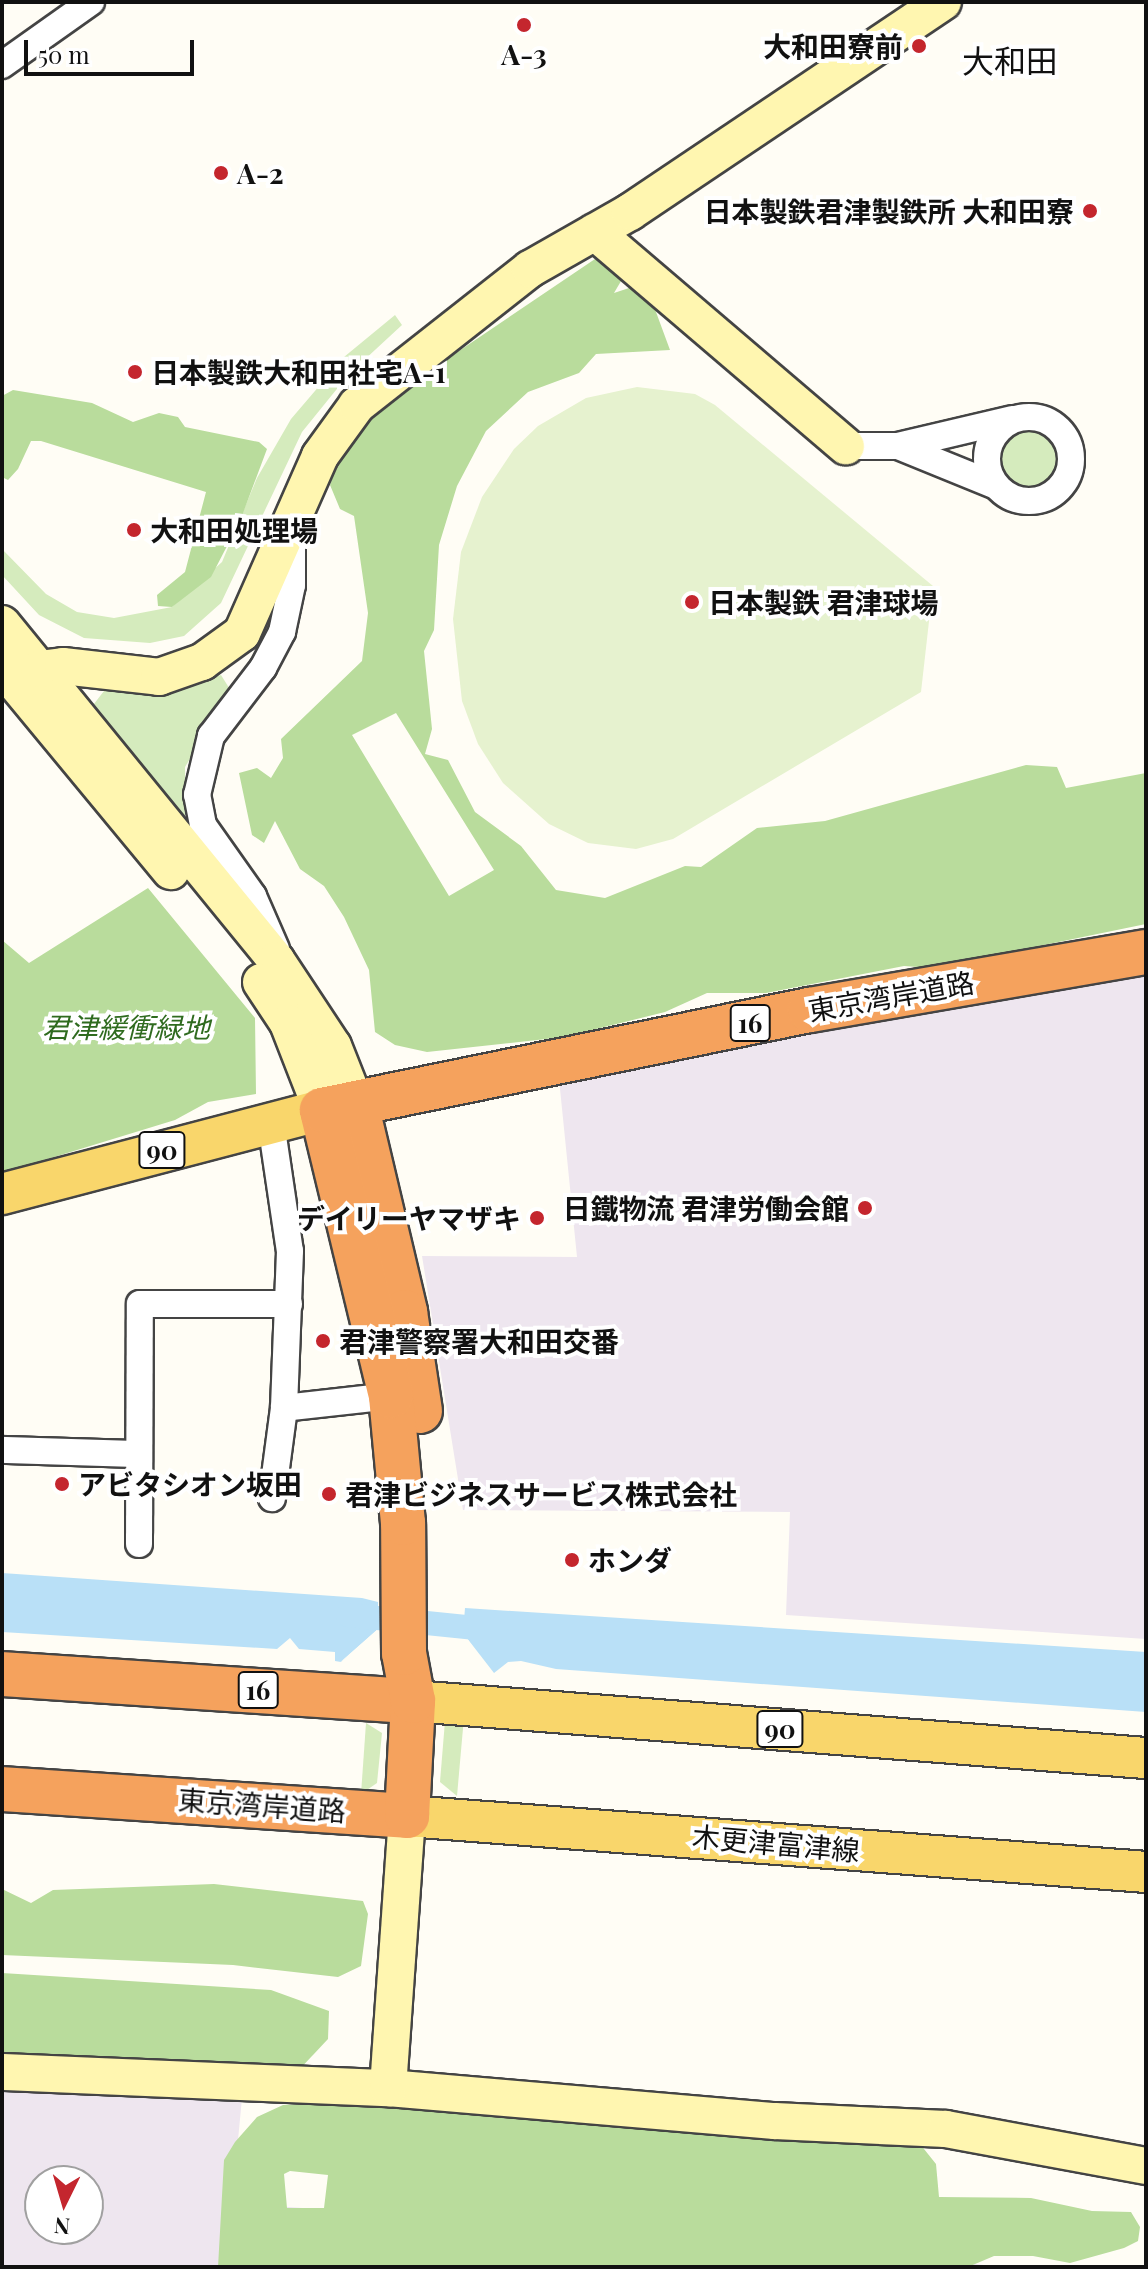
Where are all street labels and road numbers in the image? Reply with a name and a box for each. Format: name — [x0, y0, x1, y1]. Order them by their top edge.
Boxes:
street label: 東京湾岸道路 — [805, 965, 977, 1027]
road number: 16 — [728, 1001, 772, 1045]
road number: 90 — [138, 1128, 186, 1172]
road number: 16 — [236, 1668, 280, 1712]
road number: 90 — [756, 1707, 804, 1751]
street label: 東京湾岸道路 — [177, 1782, 347, 1828]
street label: 木更津富津線 — [691, 1819, 861, 1867]

